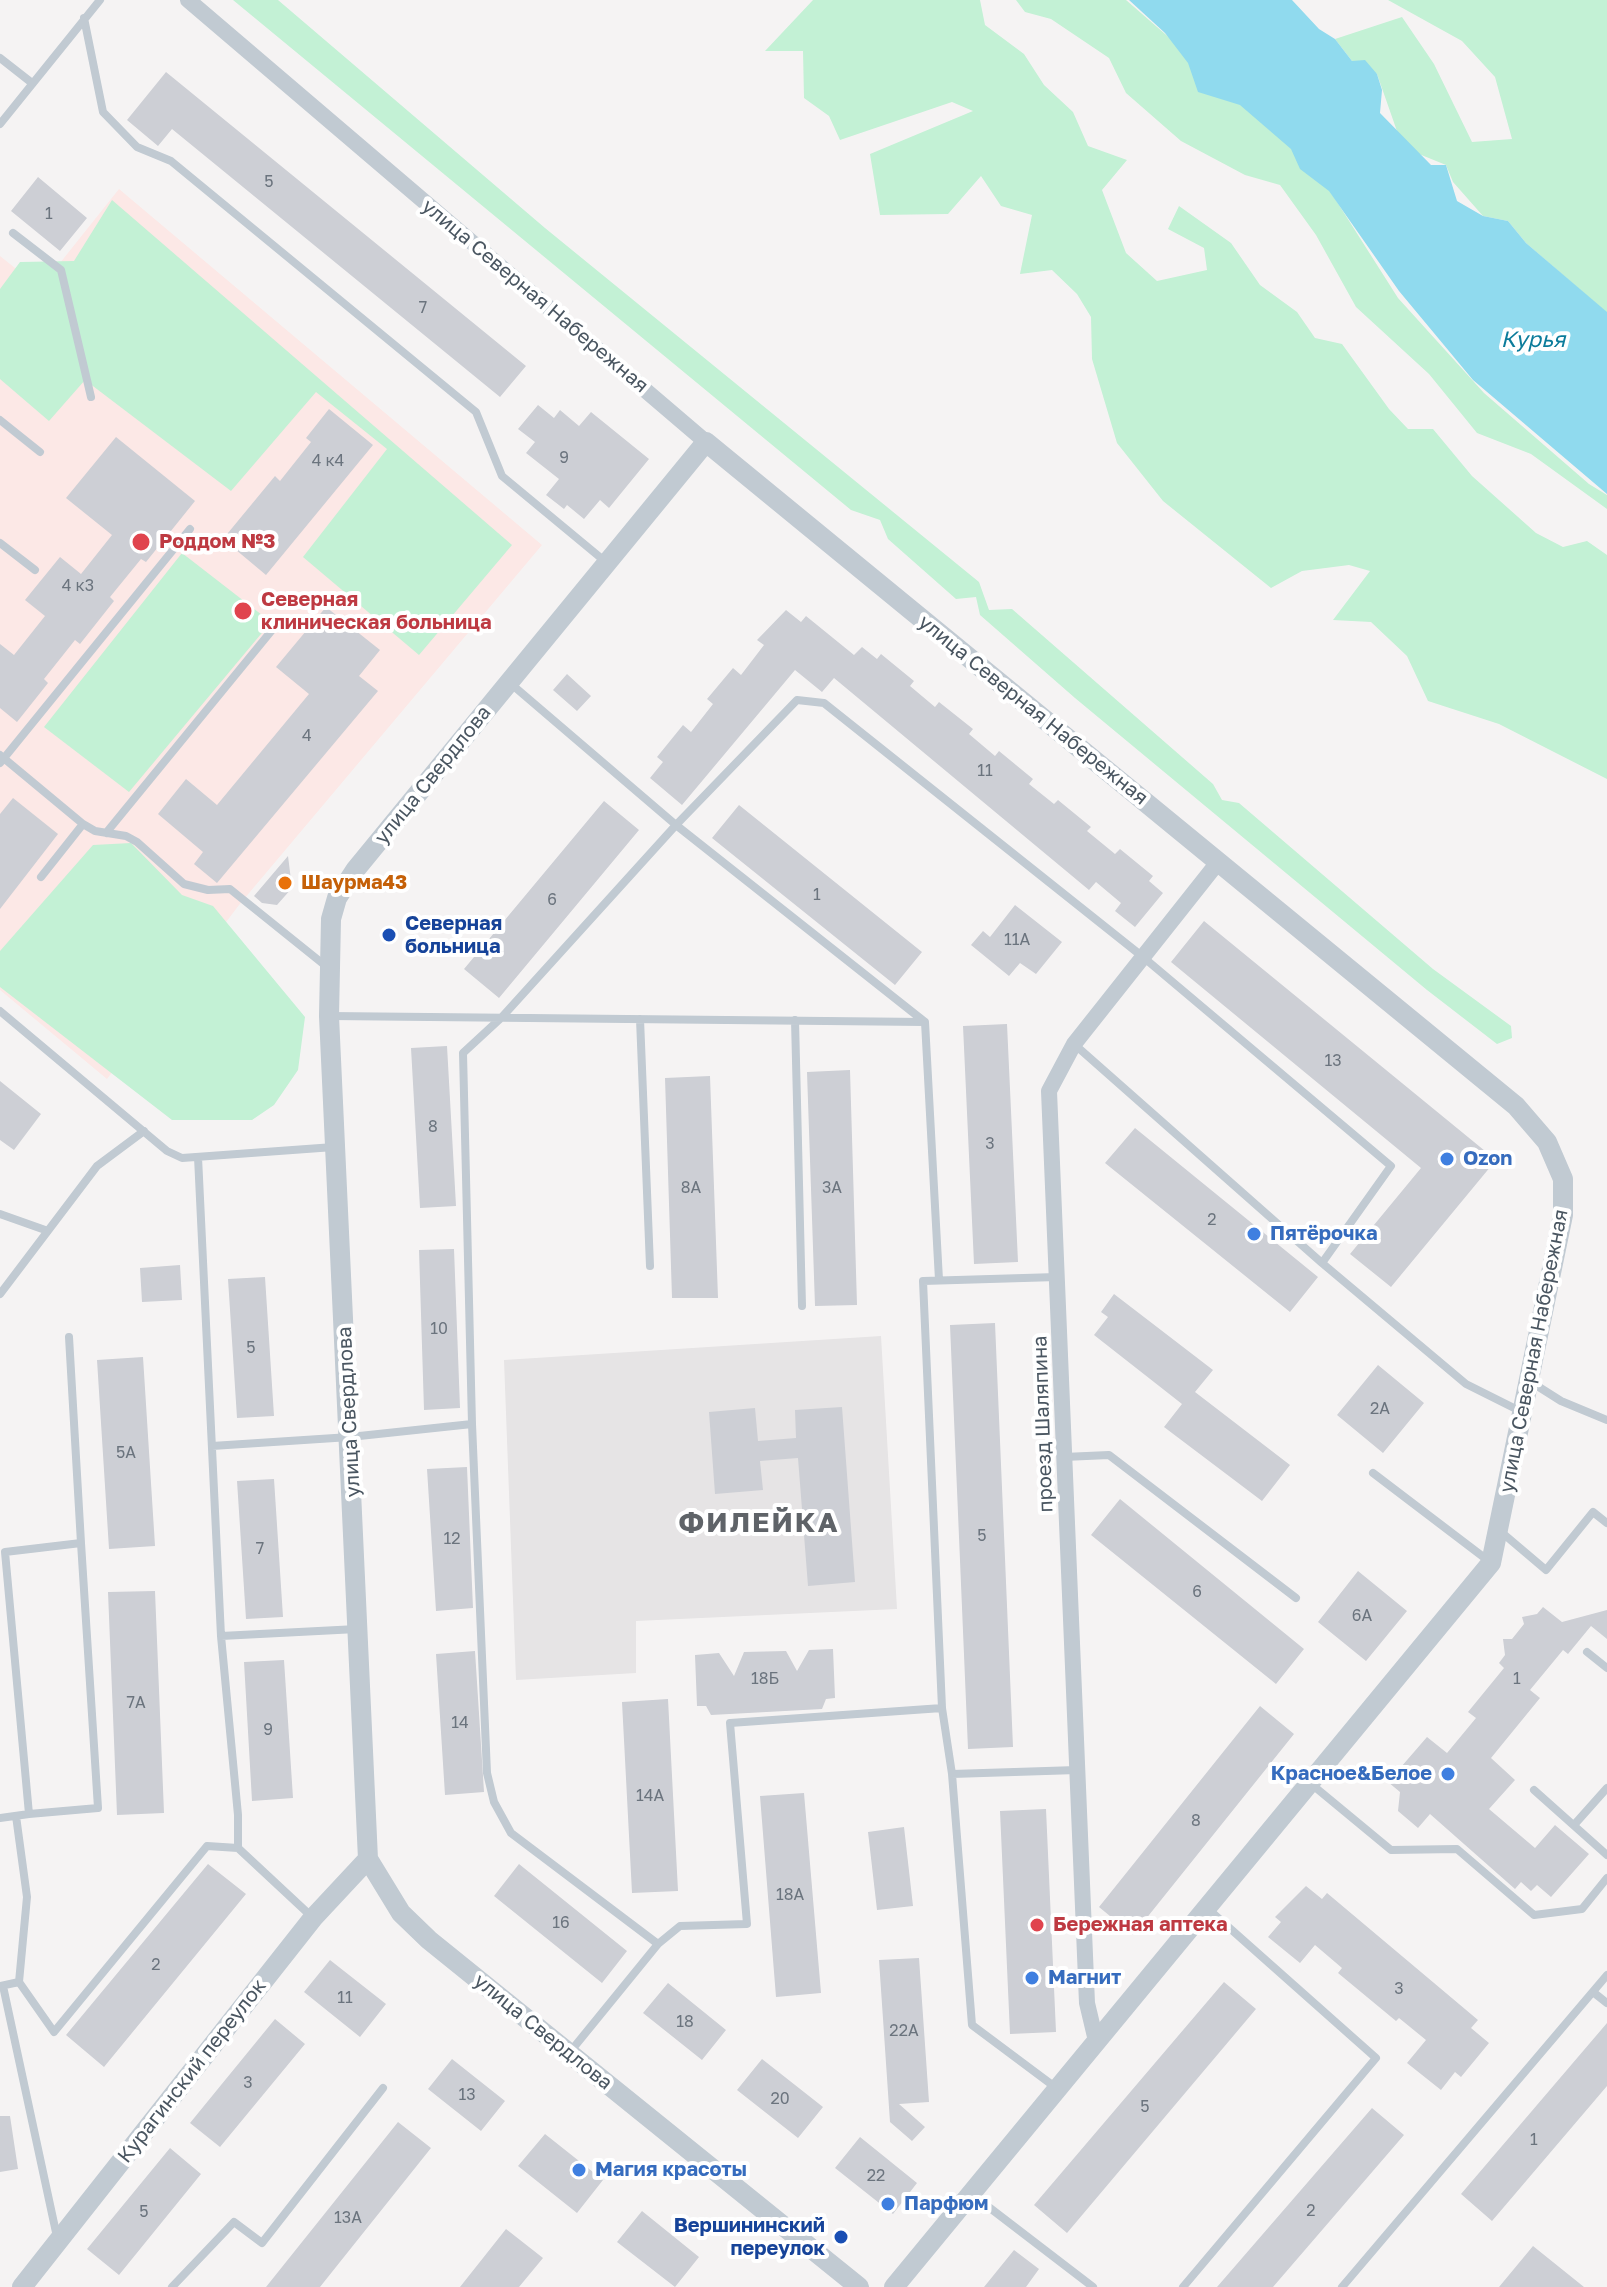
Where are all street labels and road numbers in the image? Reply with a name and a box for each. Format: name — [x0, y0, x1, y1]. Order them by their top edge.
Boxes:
street label: улица Северная Набережная — [417, 194, 653, 398]
street label: улица Северная Набережная — [913, 610, 1153, 810]
street label: улица Свердлова — [370, 701, 496, 849]
street label: улица Северная Набережная — [1495, 1207, 1573, 1495]
street label: улица Свердлова — [333, 1326, 365, 1498]
street label: проезд Шаляпина — [1028, 1335, 1058, 1513]
street label: улица Свердлова — [469, 1969, 617, 2095]
street label: Курагинский переулок — [113, 1974, 271, 2168]

